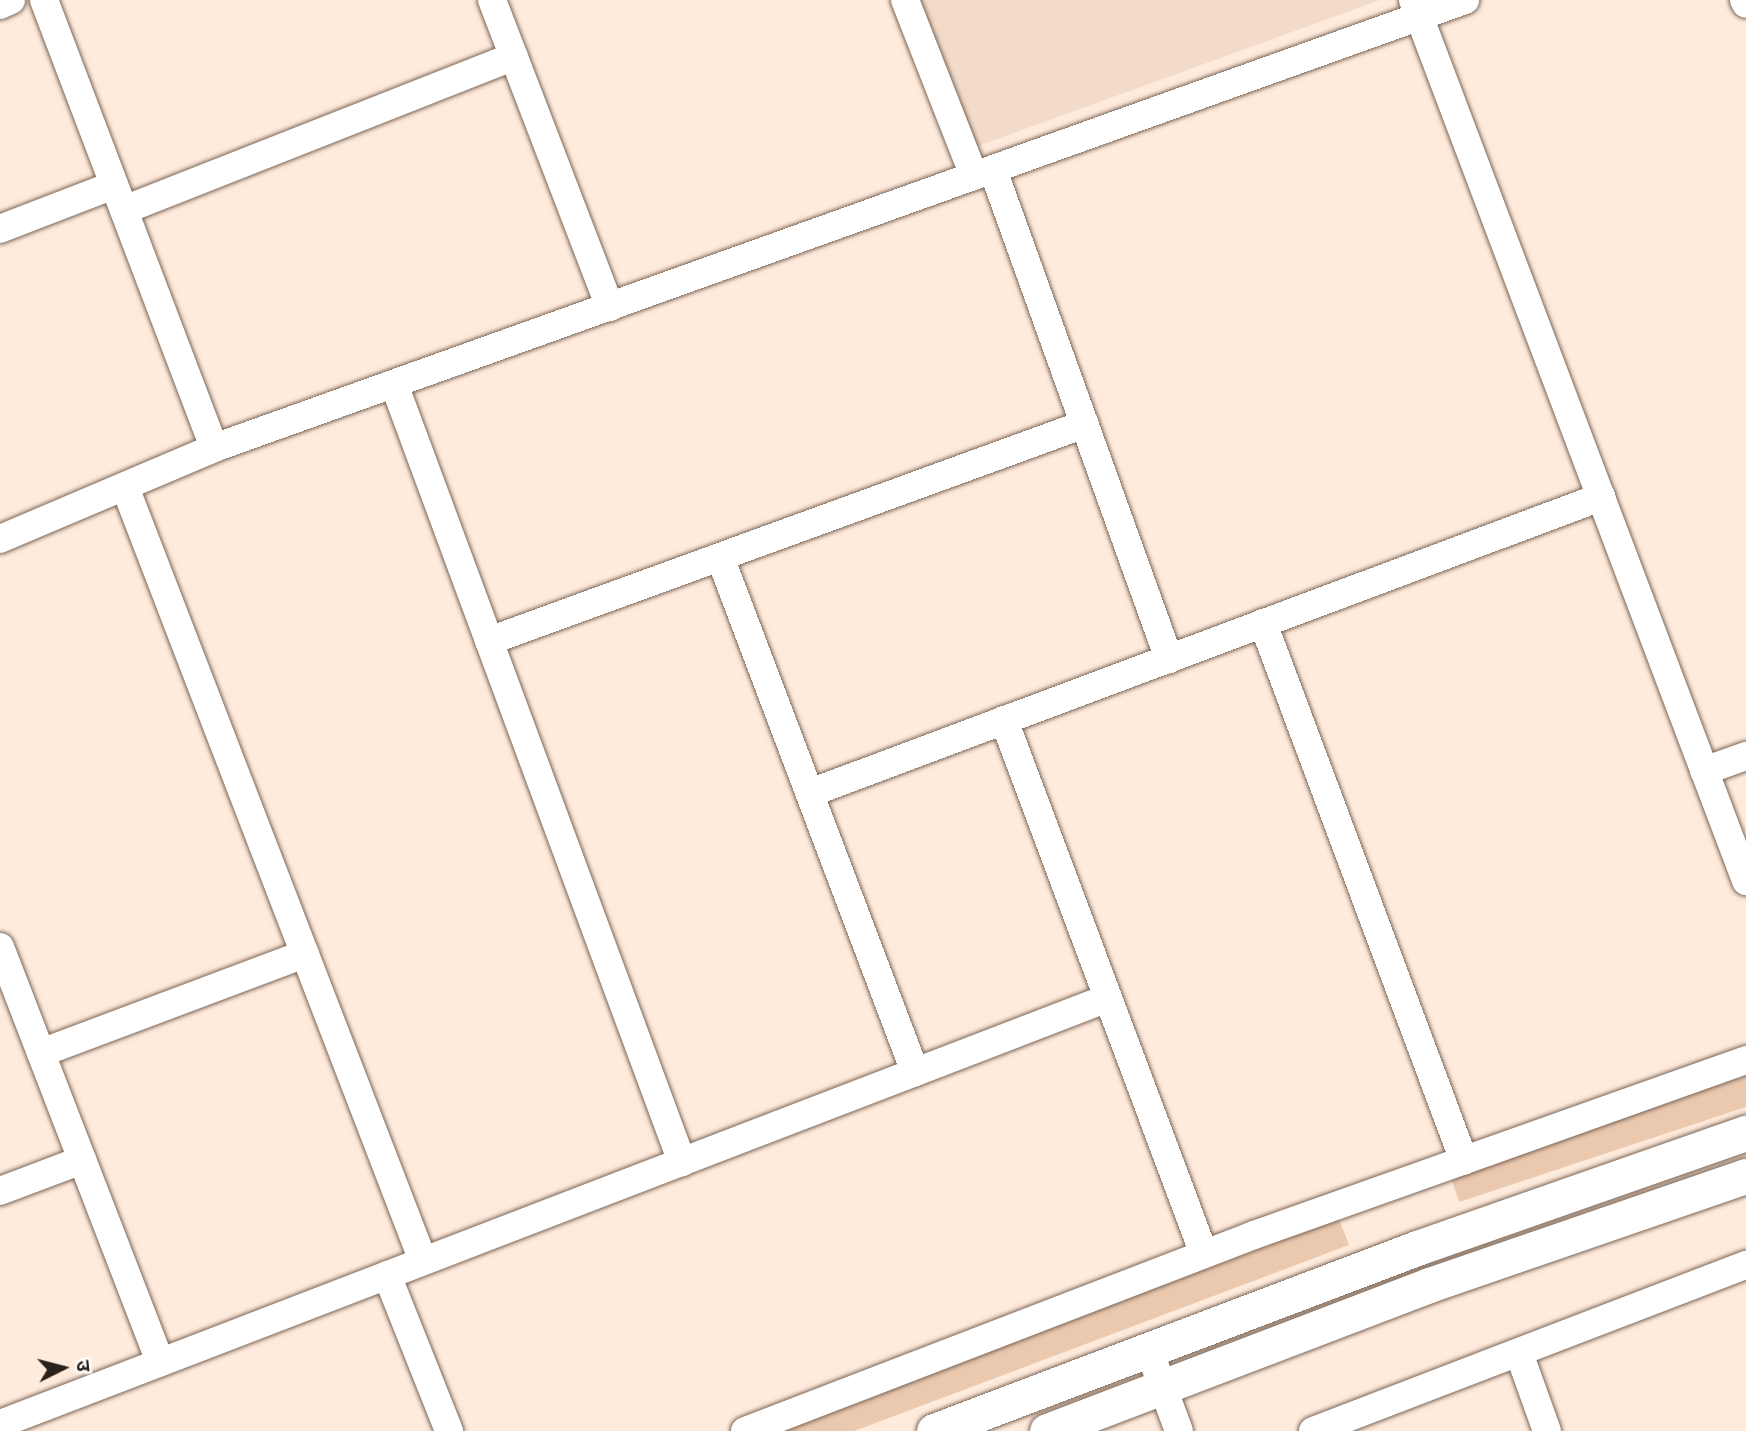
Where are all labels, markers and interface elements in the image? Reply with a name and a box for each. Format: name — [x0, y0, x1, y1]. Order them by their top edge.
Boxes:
north arrow — [28, 1333, 98, 1403]
text: उ — [71, 1359, 96, 1373]

